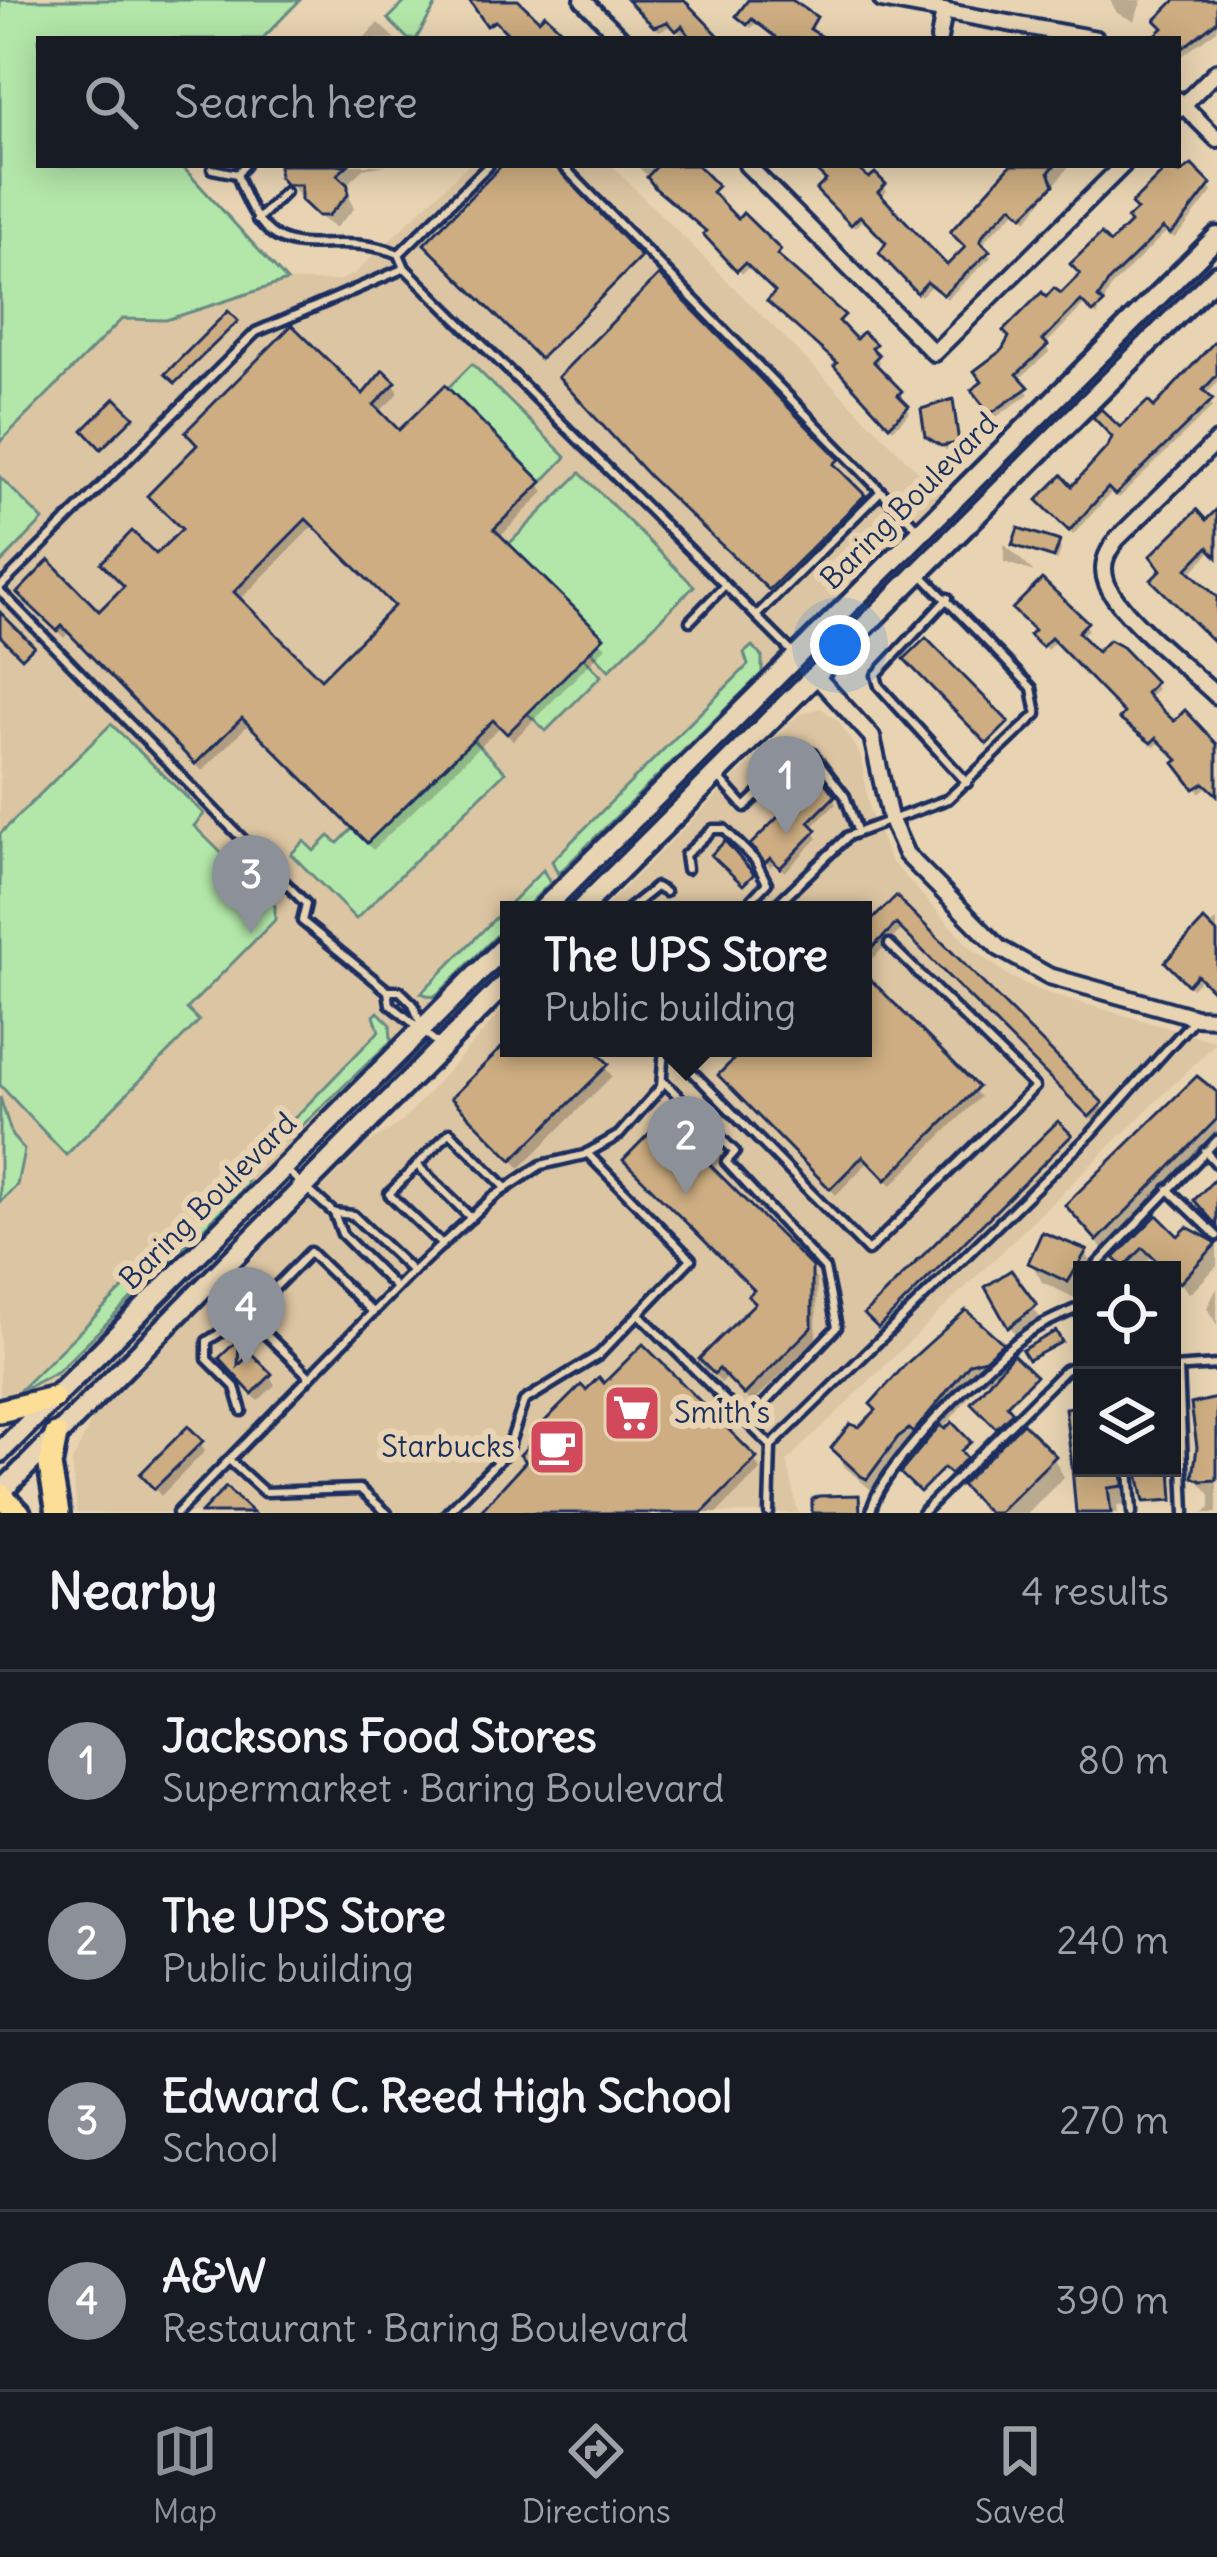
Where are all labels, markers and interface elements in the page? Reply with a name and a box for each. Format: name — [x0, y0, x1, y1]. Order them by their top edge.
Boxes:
search box — [36, 36, 1181, 168]
icon: search — [78, 69, 144, 135]
text: Search here — [174, 74, 418, 130]
street label: Baring Boulevard — [812, 404, 1005, 597]
your location — [810, 615, 870, 675]
pin: 1 — [747, 736, 825, 835]
pin: 3 — [212, 835, 290, 934]
popup — [500, 901, 872, 1057]
text: The UPS Store — [544, 927, 828, 983]
text: Public building — [544, 983, 796, 1032]
pin: 2 — [647, 1096, 725, 1195]
street label: Baring Boulevard — [111, 1104, 304, 1297]
map controls — [1073, 1261, 1181, 1477]
button: locate — [1073, 1261, 1181, 1369]
pin: 4 — [207, 1267, 285, 1366]
button: layers — [1073, 1369, 1181, 1477]
supermarket icon: Smith's — [601, 1382, 663, 1444]
place label: Smith's — [674, 1393, 770, 1431]
cafe icon: Starbucks — [526, 1416, 588, 1478]
place label: Starbucks — [381, 1427, 515, 1465]
text: Nearby — [48, 1559, 217, 1623]
text: 4 results — [1021, 1567, 1169, 1616]
text: Jacksons Food Stores — [162, 1708, 597, 1764]
text: 1 — [79, 1736, 95, 1785]
text: 80 m — [1077, 1736, 1169, 1785]
text: Supermarket · Baring Boulevard — [162, 1764, 724, 1813]
text: The UPS Store — [162, 1888, 446, 1944]
text: 2 — [76, 1916, 98, 1965]
text: 240 m — [1057, 1916, 1169, 1965]
text: Public building — [162, 1944, 414, 1993]
text: Edward C. Reed High School — [162, 2068, 732, 2124]
text: 3 — [76, 2096, 98, 2145]
text: 270 m — [1059, 2096, 1169, 2145]
text: School — [162, 2124, 279, 2173]
text: A&W — [162, 2248, 266, 2304]
text: 4 — [76, 2276, 98, 2325]
text: 390 m — [1055, 2276, 1169, 2325]
text: Restaurant · Baring Boulevard — [162, 2304, 689, 2353]
tab: Map — [152, 2418, 218, 2532]
tab: Directions — [522, 2418, 671, 2532]
tab: Saved — [975, 2418, 1065, 2532]

